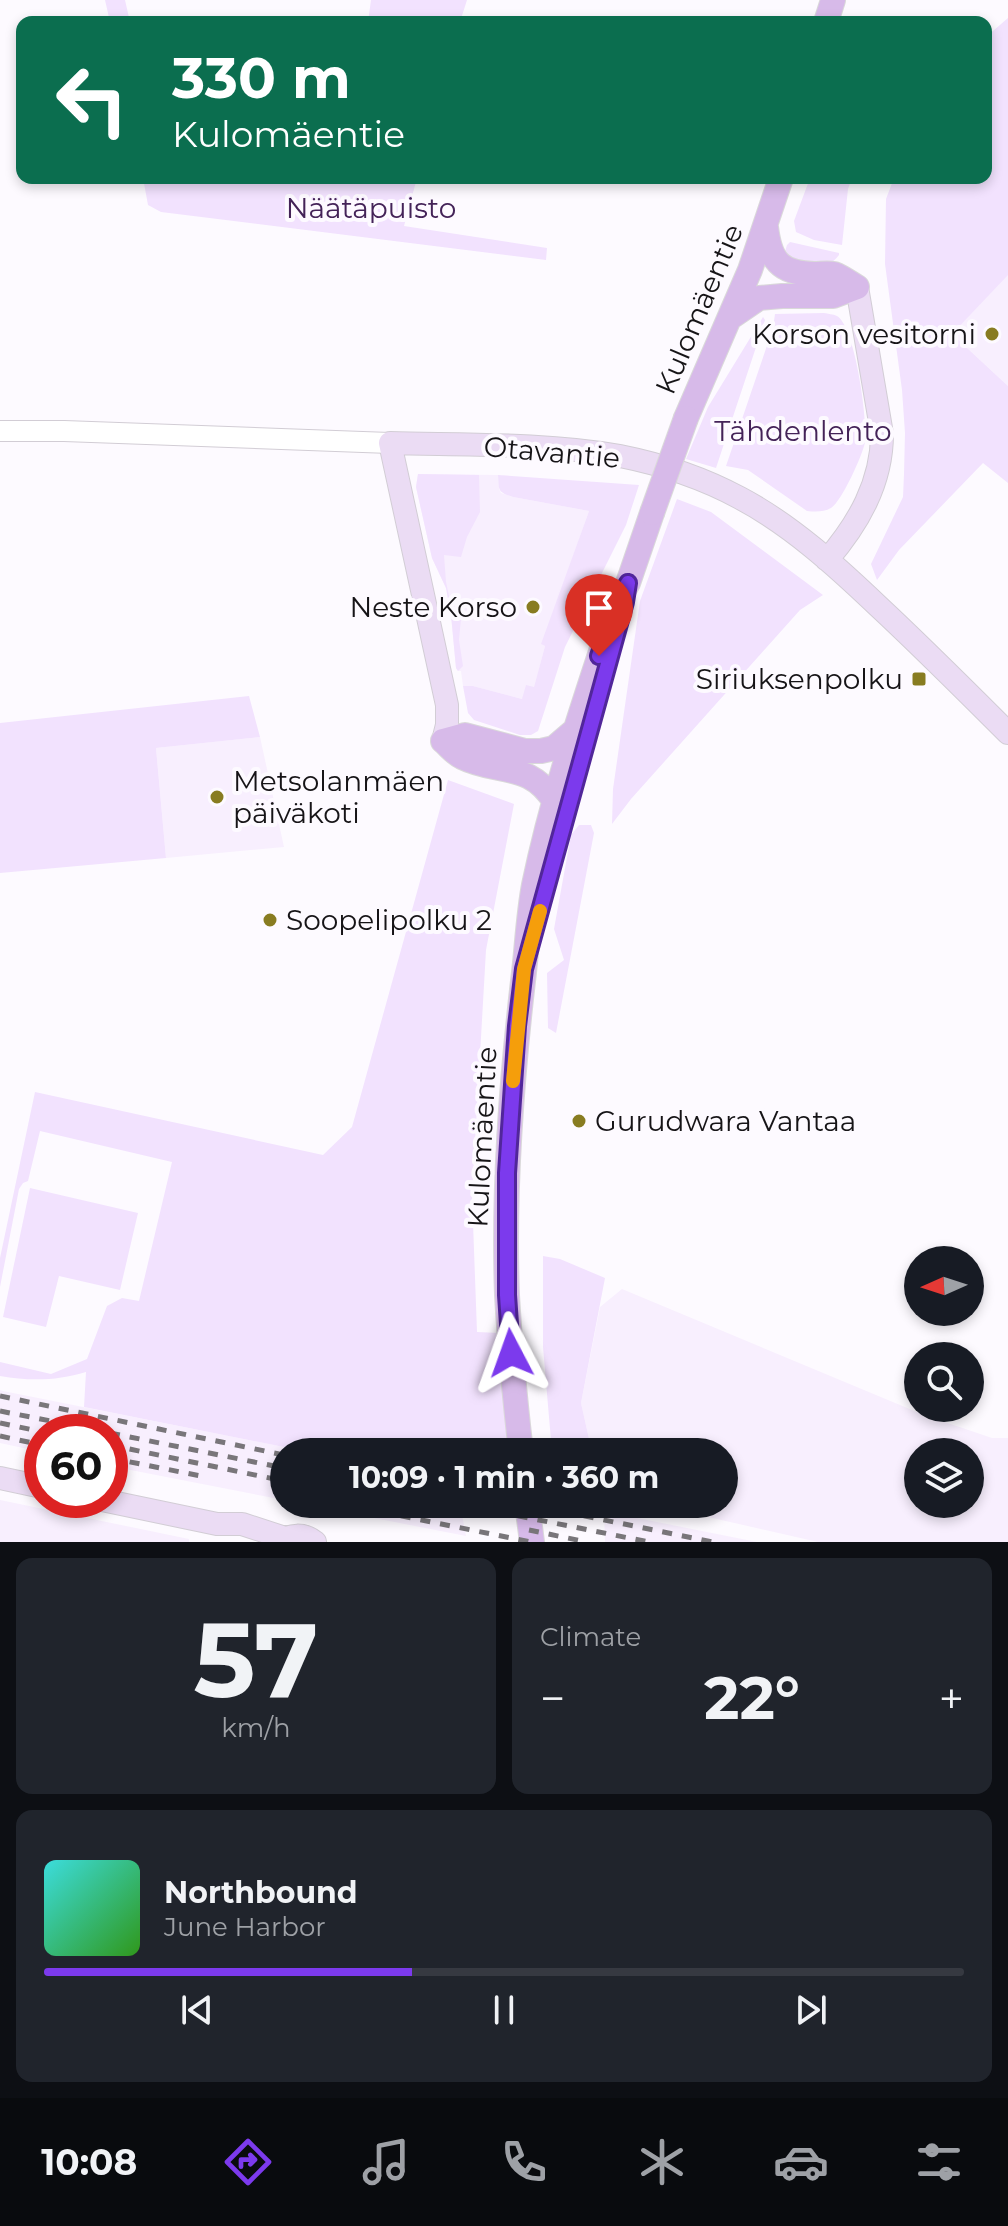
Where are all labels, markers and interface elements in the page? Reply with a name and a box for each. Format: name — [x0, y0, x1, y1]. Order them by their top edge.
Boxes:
text: 330 m — [172, 44, 351, 112]
icon: left — [40, 48, 144, 152]
text: Kulomäentie — [172, 112, 405, 156]
park label: Näätäpuisto — [286, 191, 456, 225]
street label: Kulomäentie — [648, 219, 750, 399]
place label: Korson vesitorni — [752, 317, 976, 351]
marker: Korson vesitorni — [983, 325, 1001, 343]
park label: Tähdenlento — [714, 414, 892, 448]
street label: Otavantie — [482, 429, 622, 475]
pin — [565, 574, 633, 656]
icon: arrive — [577, 586, 621, 630]
place label: Neste Korso — [349, 590, 517, 624]
marker: Neste Korso — [524, 598, 542, 616]
place label: Siriuksenpolku — [696, 662, 903, 696]
marker: Siriuksenpolku — [910, 670, 928, 688]
place label: Metsolanmäen päiväkoti — [233, 764, 444, 830]
marker: Metsolanmäen päiväkoti — [208, 788, 226, 806]
place label: Soopelipolku 2 — [286, 903, 492, 937]
marker: Soopelipolku 2 — [261, 911, 279, 929]
street label: Kulomäentie — [460, 1046, 504, 1228]
place label: Gurudwara Vantaa — [595, 1104, 856, 1138]
marker: Gurudwara Vantaa — [570, 1112, 588, 1130]
north arrow — [904, 1246, 984, 1326]
map controls — [904, 1246, 984, 1518]
position arrow — [469, 1311, 553, 1395]
button: search — [904, 1342, 984, 1422]
speed limit sign: 60 — [24, 1414, 128, 1518]
button: layers — [904, 1438, 984, 1518]
text: 10:09 · 1 min · 360 m — [349, 1459, 659, 1496]
text: 57 — [193, 1596, 319, 1723]
text: Climate — [540, 1621, 641, 1653]
text: 22° — [704, 1661, 800, 1734]
text: − — [540, 1671, 565, 1725]
text: + — [939, 1671, 964, 1725]
text: km/h — [221, 1712, 291, 1744]
text: Northbound — [164, 1874, 358, 1911]
text: June Harbor — [164, 1911, 326, 1943]
icon: previous — [175, 1988, 219, 2032]
icon: pause — [482, 1988, 526, 2032]
icon: next — [789, 1988, 833, 2032]
icon: directions — [220, 2134, 276, 2190]
icon: music — [358, 2134, 414, 2190]
icon: phone — [496, 2134, 552, 2190]
icon: climate — [634, 2134, 690, 2190]
icon: car — [773, 2134, 829, 2190]
icon: filters — [911, 2134, 967, 2190]
text: 10:08 — [41, 2140, 137, 2184]

